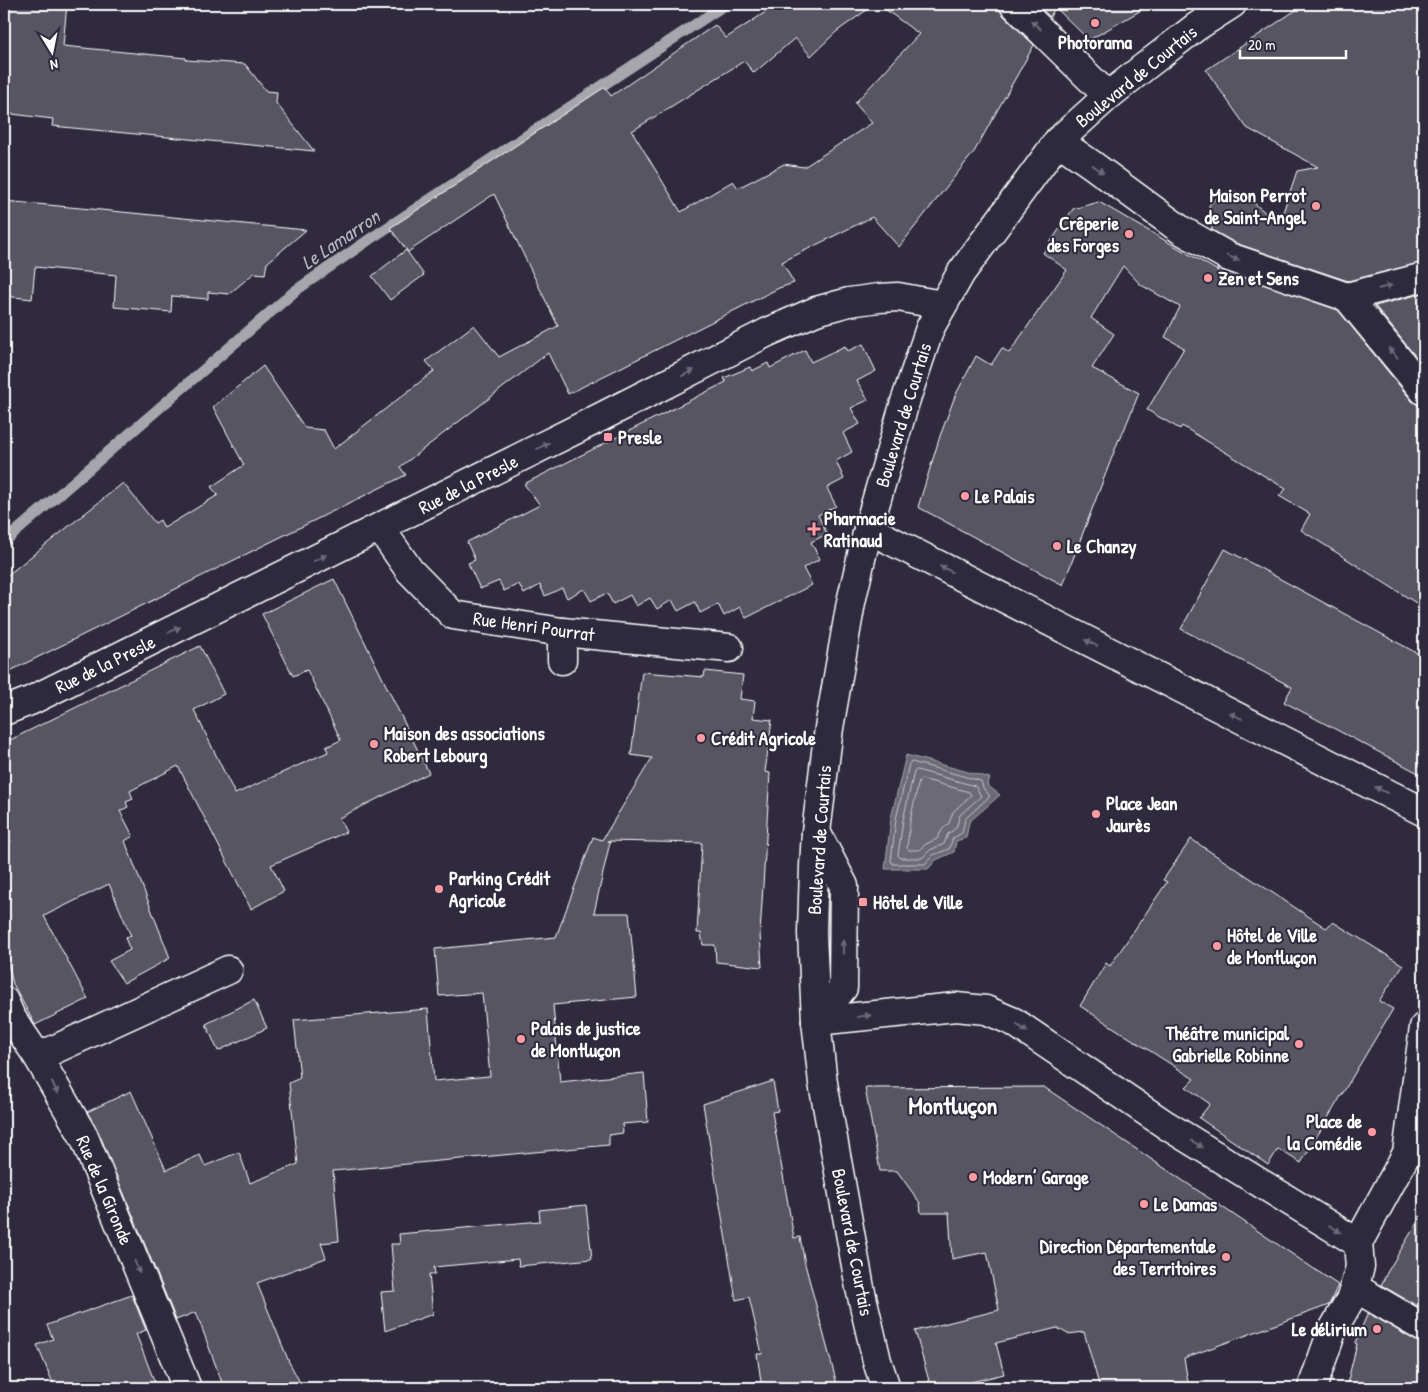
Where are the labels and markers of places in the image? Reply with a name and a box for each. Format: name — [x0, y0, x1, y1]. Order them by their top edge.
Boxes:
marker: Photorama — [1089, 17, 1101, 29]
place label: Photorama — [1058, 29, 1133, 55]
place label: Maison Perrot de Saint-Angel — [1205, 182, 1307, 231]
marker: Maison Perrot de Saint-Angel — [1310, 200, 1322, 212]
place label: Crêperie des Forges — [1047, 210, 1120, 259]
marker: Crêperie des Forges — [1123, 228, 1135, 240]
place label: Zen et Sens — [1218, 265, 1299, 291]
marker: Zen et Sens — [1202, 272, 1214, 284]
place label: Presle — [618, 424, 662, 450]
marker: Presle — [602, 431, 614, 443]
place label: Le Palais — [975, 483, 1035, 509]
marker: Le Palais — [959, 490, 971, 502]
place label: Pharmacie Ratinaud — [824, 505, 896, 553]
marker: Pharmacie Ratinaud — [808, 523, 820, 535]
place label: Le Chanzy — [1067, 533, 1137, 560]
marker: Le Chanzy — [1051, 540, 1063, 552]
place label: Maison des associations Robert Lebourg — [384, 720, 545, 769]
place label: Crédit Agricole — [711, 725, 816, 752]
marker: Crédit Agricole — [695, 732, 707, 744]
marker: Maison des associations Robert Lebourg — [368, 738, 380, 750]
place label: Place Jean Jaurès — [1106, 790, 1178, 838]
marker: Place Jean Jaurès — [1090, 808, 1102, 820]
place label: Parking Crédit Agricole — [449, 865, 551, 914]
marker: Parking Crédit Agricole — [433, 883, 445, 895]
place label: Hôtel de Ville — [873, 889, 964, 915]
marker: Hôtel de Ville — [857, 896, 869, 908]
place label: Hôtel de Ville de Montluçon — [1227, 922, 1318, 970]
marker: Hôtel de Ville de Montluçon — [1211, 940, 1223, 952]
place label: Palais de justice de Montluçon — [531, 1015, 641, 1063]
place label: Théâtre municipal Gabrielle Robinne — [1165, 1020, 1290, 1068]
marker: Palais de justice de Montluçon — [515, 1033, 527, 1045]
marker: Théâtre municipal Gabrielle Robinne — [1293, 1038, 1305, 1050]
place label: Place de la Comédie — [1287, 1108, 1362, 1156]
marker: Place de la Comédie — [1366, 1126, 1378, 1138]
place label: Modern’ Garage — [983, 1164, 1089, 1191]
marker: Modern’ Garage — [967, 1171, 979, 1183]
place label: Le Damas — [1154, 1191, 1218, 1217]
marker: Le Damas — [1138, 1198, 1150, 1210]
place label: Direction Départementale des Territoires — [1040, 1233, 1217, 1281]
marker: Direction Départementale des Territoires — [1220, 1251, 1232, 1263]
place label: Le délirium — [1292, 1316, 1367, 1342]
marker: Le délirium — [1371, 1323, 1383, 1335]

